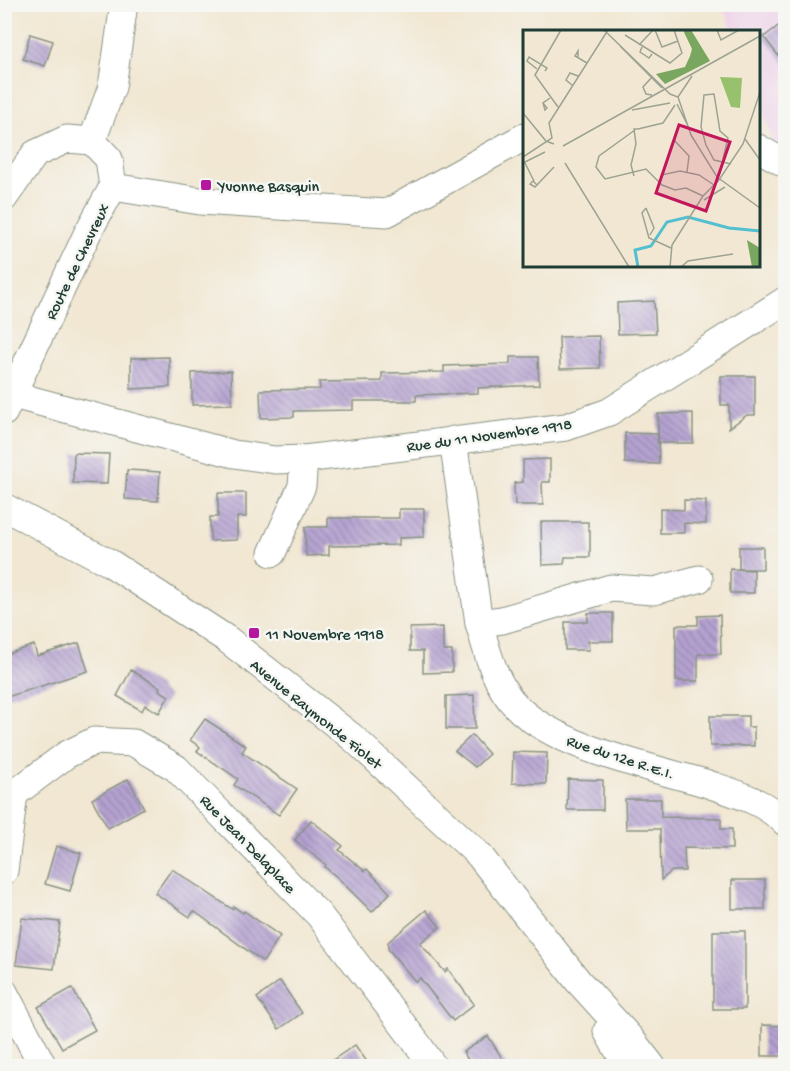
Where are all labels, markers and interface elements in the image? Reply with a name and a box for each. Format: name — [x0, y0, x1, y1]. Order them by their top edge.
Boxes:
inset map — [523, 30, 760, 267]
marker: Yvonne Basquin — [199, 178, 213, 192]
place label: Yvonne Basquin — [216, 179, 320, 198]
street label: Route de Chevreux — [43, 201, 116, 324]
street label: Rue du 11 Novembre 1918 — [406, 416, 574, 458]
marker: 11 Novembre 1918 — [247, 626, 261, 640]
place label: 11 Novembre 1918 — [265, 627, 384, 646]
street label: Avenue Raymonde Fiolet — [245, 657, 386, 776]
street label: Rue du 12e R.E.I. — [564, 733, 676, 786]
street label: Rue Jean Delaplace — [194, 792, 299, 899]

